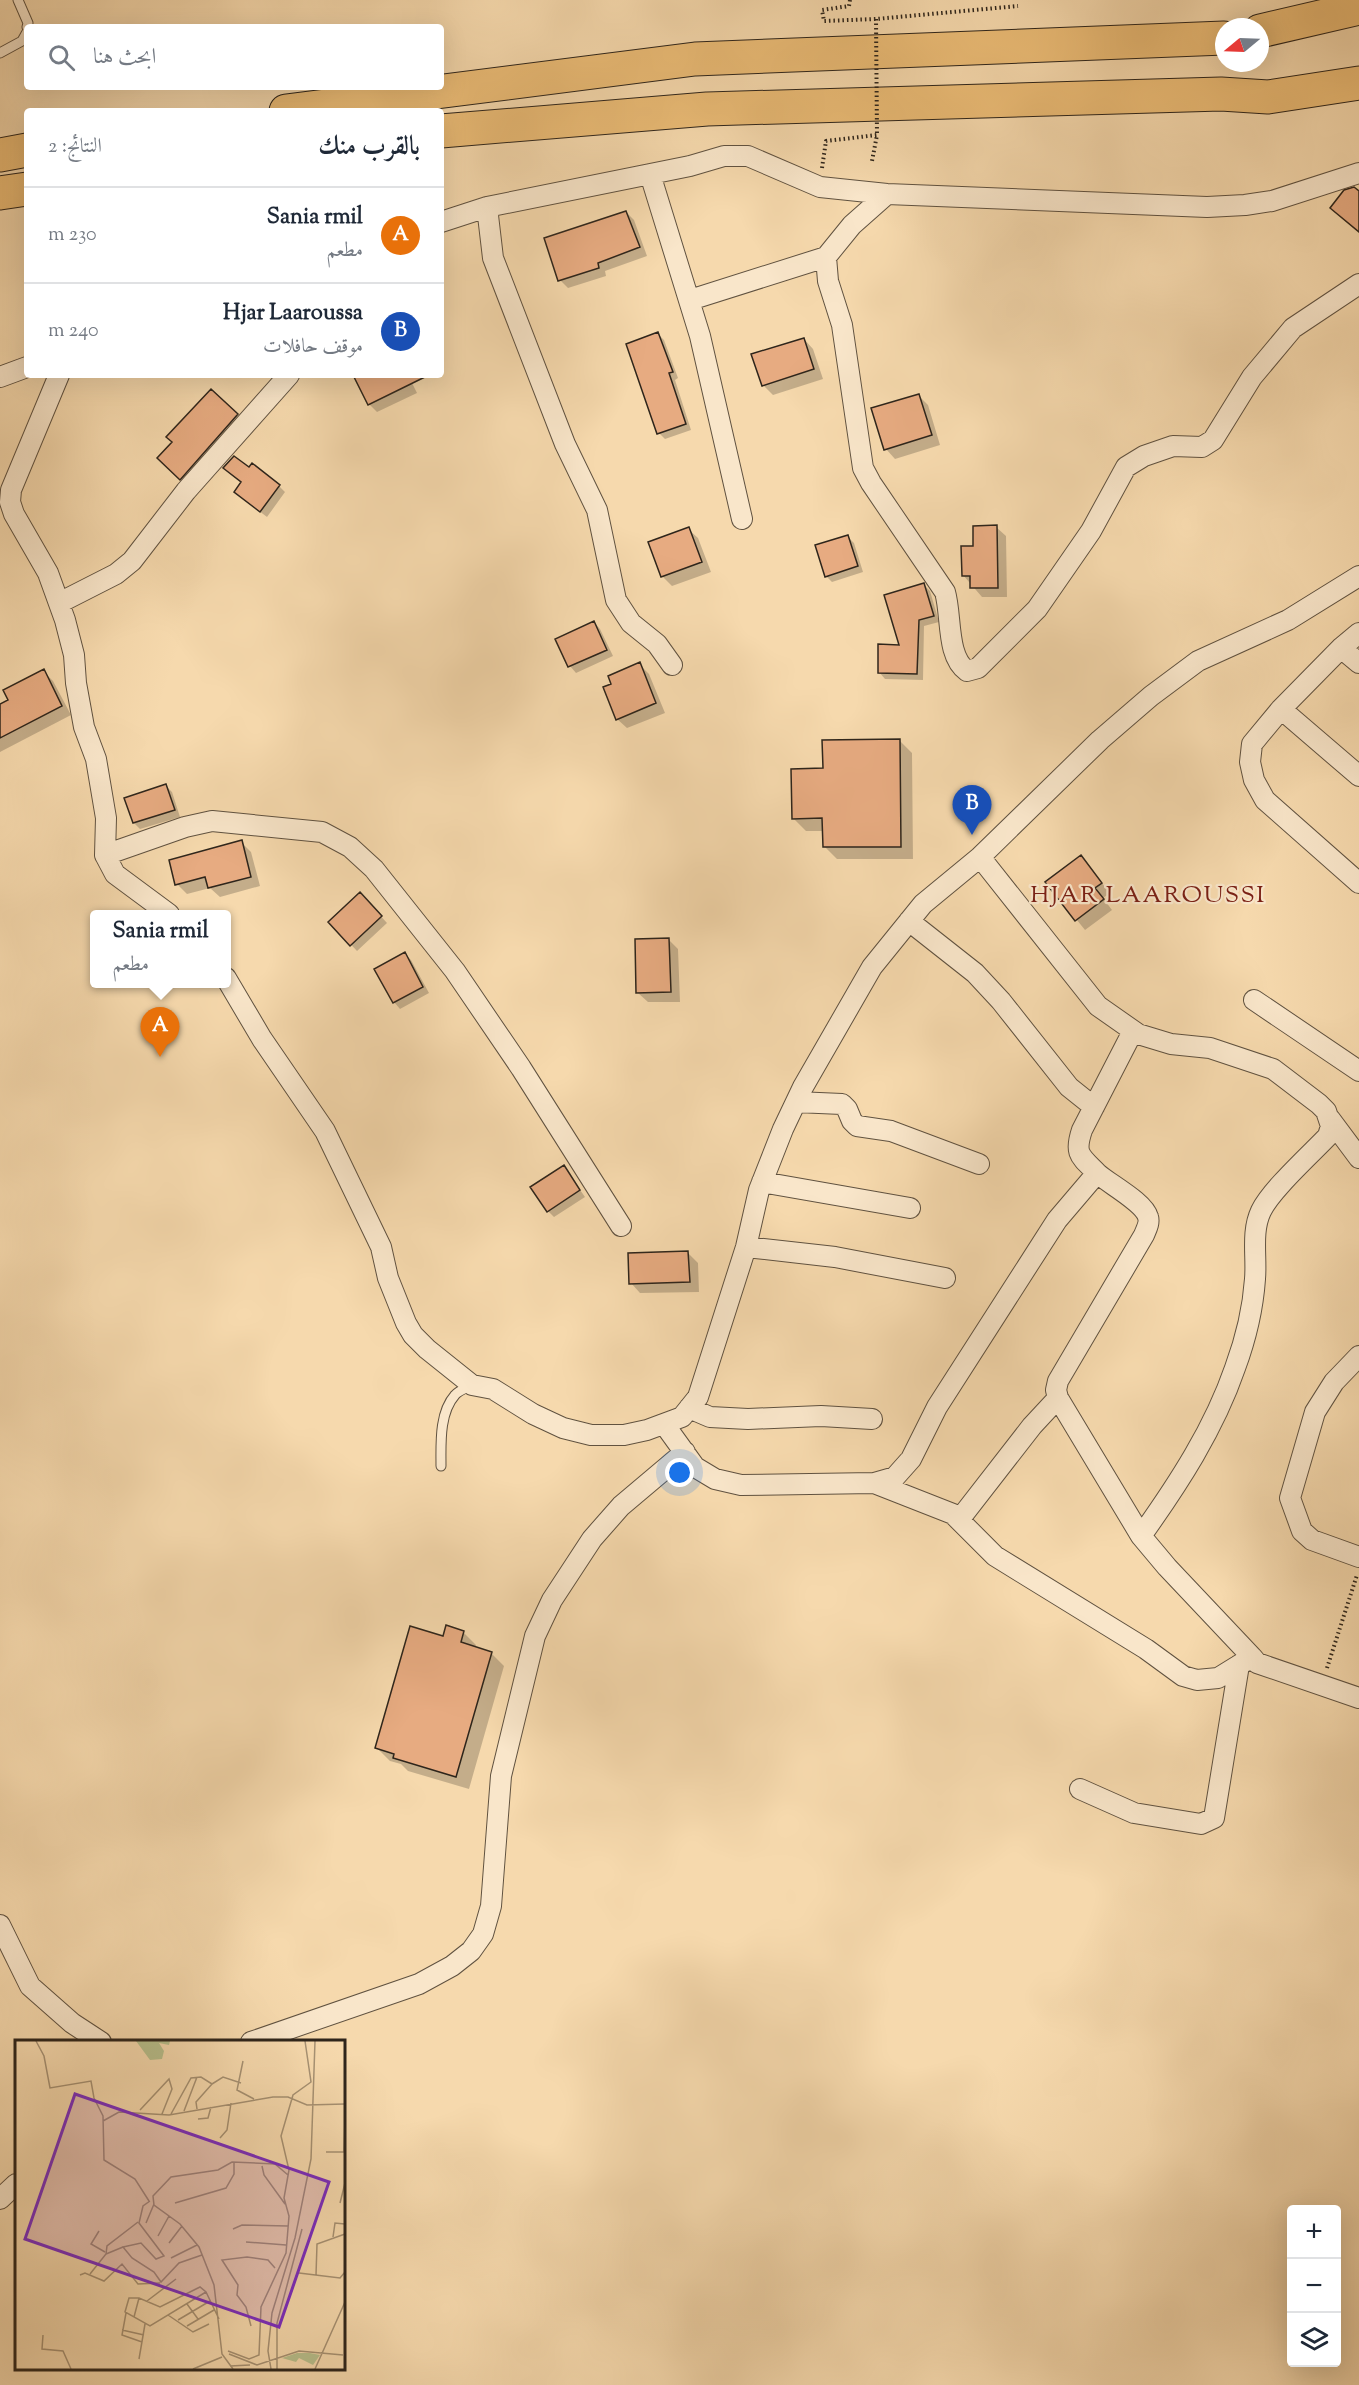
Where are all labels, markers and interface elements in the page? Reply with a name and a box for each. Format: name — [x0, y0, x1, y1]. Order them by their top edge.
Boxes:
north arrow — [1215, 18, 1269, 72]
search box — [24, 24, 444, 90]
icon: search — [45, 41, 78, 74]
text: ابحث هنا — [93, 42, 156, 74]
text: بالقرب منك — [318, 129, 420, 166]
text: النتائج: 2 — [48, 133, 102, 162]
text: Sania rmil — [267, 202, 363, 234]
text: 230 m — [48, 221, 97, 250]
text: A — [392, 221, 409, 250]
text: مطعم — [326, 237, 363, 266]
text: Hjar Laaroussa — [223, 298, 363, 330]
text: 240 m — [48, 317, 99, 346]
text: B — [394, 317, 407, 346]
text: موقف حافلات — [263, 333, 363, 362]
pin: B — [952, 786, 992, 835]
district label: HJAR LAAROUSSI — [1030, 879, 1266, 913]
popup — [90, 910, 231, 988]
text: Sania rmil — [112, 916, 209, 948]
text: مطعم — [112, 951, 149, 980]
pin: A — [140, 1008, 180, 1057]
your location — [665, 1458, 694, 1487]
inset map — [15, 2040, 345, 2370]
map controls — [1287, 2205, 1341, 2367]
button: + — [1287, 2205, 1341, 2259]
button: − — [1287, 2259, 1341, 2313]
button: layers — [1287, 2313, 1341, 2367]

